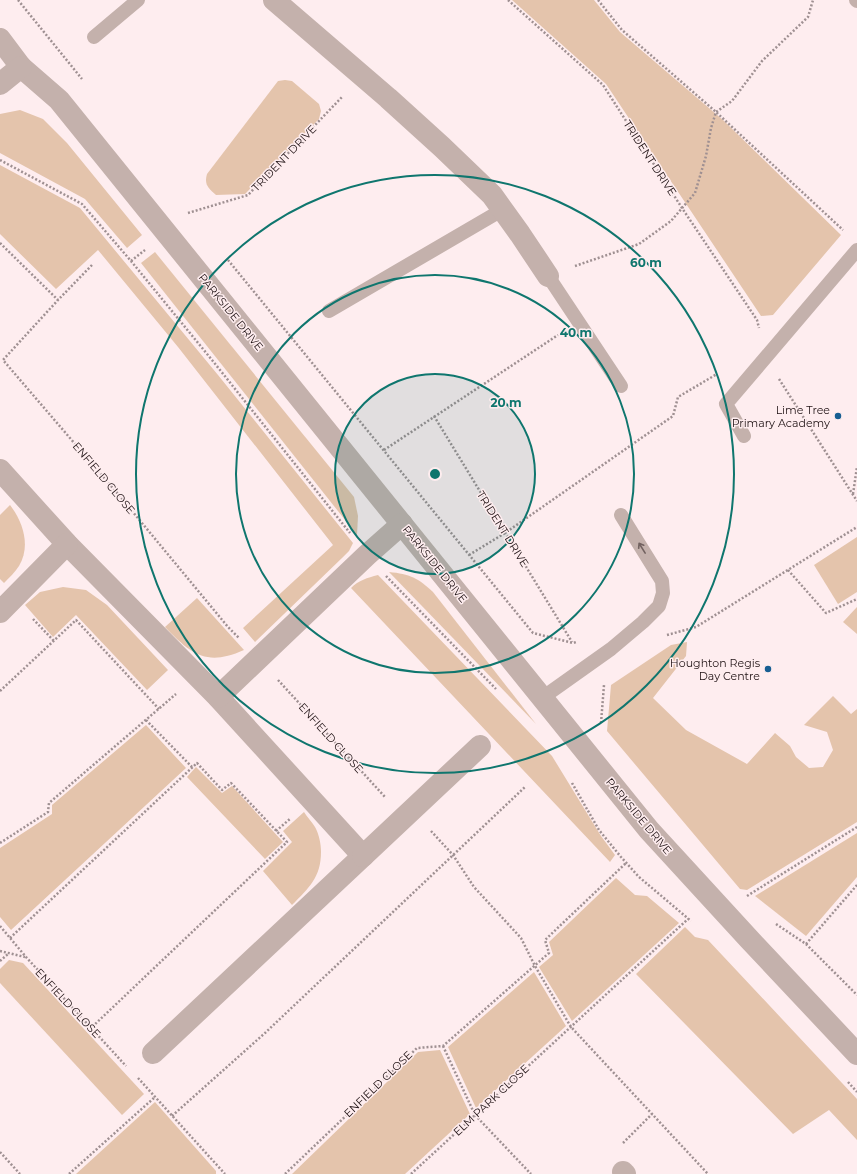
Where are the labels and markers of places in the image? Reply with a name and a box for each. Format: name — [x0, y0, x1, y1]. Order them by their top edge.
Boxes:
place label: Lime Tree Primary Academy — [732, 403, 830, 430]
marker: Lime Tree Primary Academy — [833, 411, 843, 421]
centre of rings — [428, 467, 442, 481]
place label: Houghton Regis Day Centre — [670, 656, 761, 683]
marker: Houghton Regis Day Centre — [763, 664, 773, 674]

